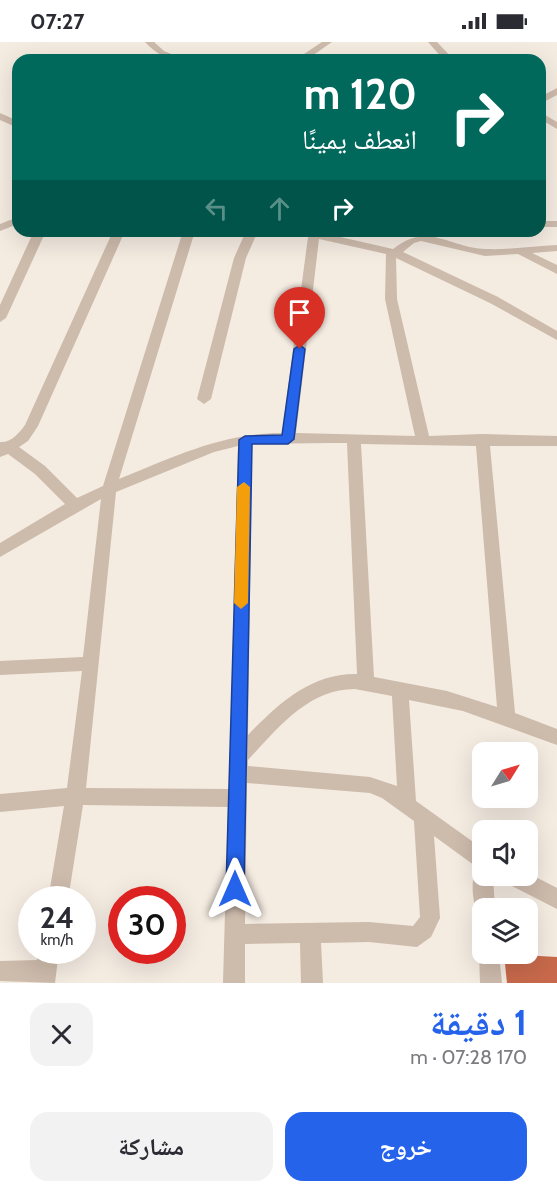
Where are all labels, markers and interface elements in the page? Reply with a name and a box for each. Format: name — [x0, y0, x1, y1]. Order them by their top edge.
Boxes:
text: 07:27 — [30, 8, 85, 35]
text: 120 m — [304, 68, 417, 120]
icon: right — [438, 78, 516, 156]
text: انعطف يمينًا — [302, 123, 417, 156]
icon: left — [200, 192, 233, 225]
icon: ahead — [263, 192, 296, 225]
icon: right — [326, 192, 359, 225]
pin — [274, 287, 325, 349]
icon: arrive — [283, 296, 316, 329]
north arrow — [472, 742, 538, 808]
map controls — [472, 742, 538, 964]
button: sound — [472, 820, 538, 886]
position arrow — [203, 857, 267, 921]
speed limit sign: 30 — [108, 886, 186, 964]
button: layers — [472, 898, 538, 964]
text: 24 — [40, 899, 74, 936]
text: km/h — [41, 931, 73, 949]
text: 1 دقيقة — [430, 1000, 527, 1044]
button: close — [30, 1003, 93, 1066]
text: 170 m · 07:28 — [410, 1045, 527, 1069]
button: مشاركة — [30, 1112, 273, 1181]
button: خروج — [285, 1112, 527, 1181]

